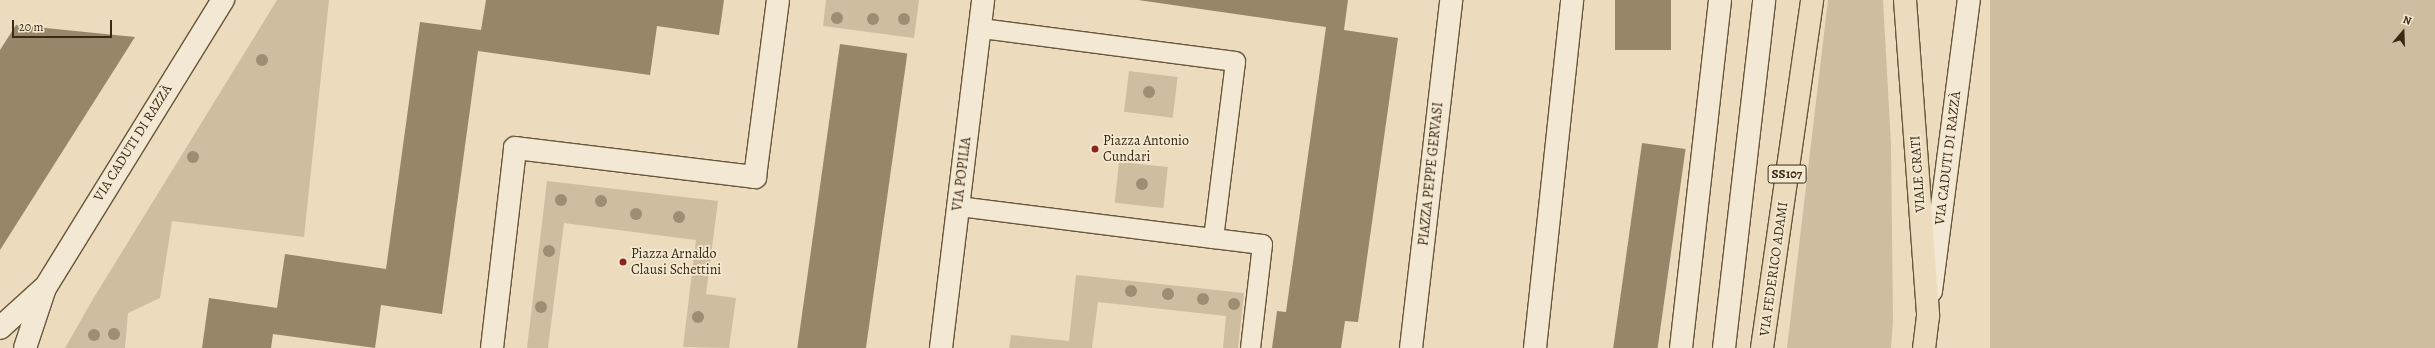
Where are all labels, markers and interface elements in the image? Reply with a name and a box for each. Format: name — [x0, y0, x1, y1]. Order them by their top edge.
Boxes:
scale bar — [14, 12, 114, 38]
north arrow — [2383, 12, 2423, 52]
text: N — [2401, 12, 2413, 29]
text: 20 m — [19, 19, 43, 35]
street label: VIA CADUTI DI RAZZÀ — [90, 81, 176, 205]
street label: VIA CADUTI DI RAZZÀ — [1931, 90, 1965, 226]
street label: PIAZZA PEPPE GERVASI — [1415, 101, 1447, 247]
place label: Piazza Antonio Cundari — [1103, 133, 1189, 166]
street label: VIALE CRATI — [1907, 135, 1929, 213]
street label: VIA POPILIA — [949, 136, 975, 212]
marker: Piazza Antonio Cundari — [1090, 144, 1100, 154]
road number: SS107 — [1767, 163, 1807, 185]
street label: VIA FEDERICO ADAMI — [1756, 201, 1792, 337]
place label: Piazza Arnaldo Clausi Schettini — [631, 246, 721, 278]
marker: Piazza Arnaldo Clausi Schettini — [618, 257, 628, 267]

